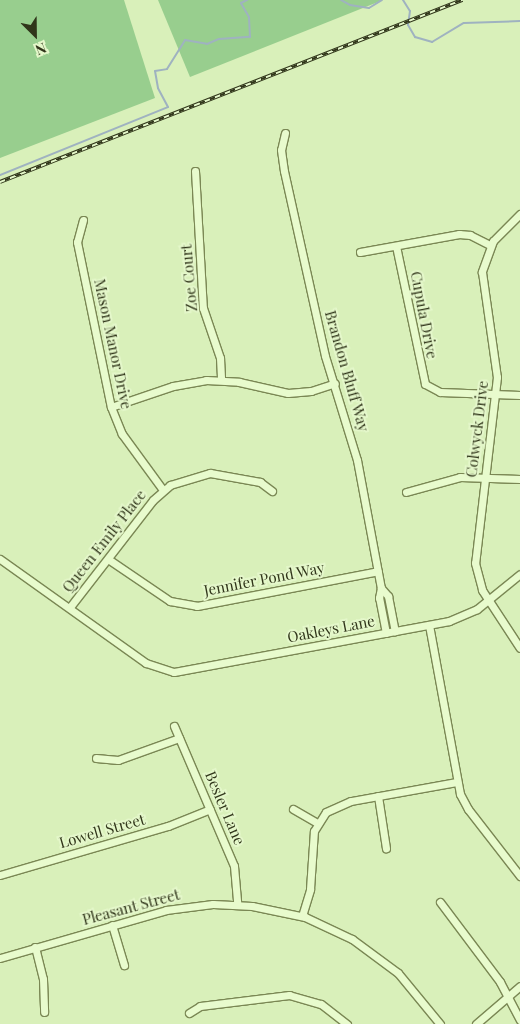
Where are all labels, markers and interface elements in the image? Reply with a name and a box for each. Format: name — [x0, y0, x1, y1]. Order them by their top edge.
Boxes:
north arrow — [10, 10, 60, 60]
text: N — [33, 39, 49, 60]
street label: Zoe Court — [177, 244, 201, 312]
street label: Cupula Drive — [407, 270, 441, 360]
street label: Mason Manor Drive — [90, 277, 136, 411]
street label: Brandon Bluff Way — [321, 308, 373, 434]
street label: Colwyck Drive — [462, 379, 492, 479]
street label: Queen Emily Place — [58, 486, 150, 596]
street label: Jennifer Pond Way — [202, 558, 326, 600]
street label: Oakleys Lane — [286, 612, 376, 646]
street label: Besler Lane — [201, 768, 249, 848]
street label: Lowell Street — [57, 810, 147, 852]
street label: Pleasant Street — [80, 885, 182, 929]

